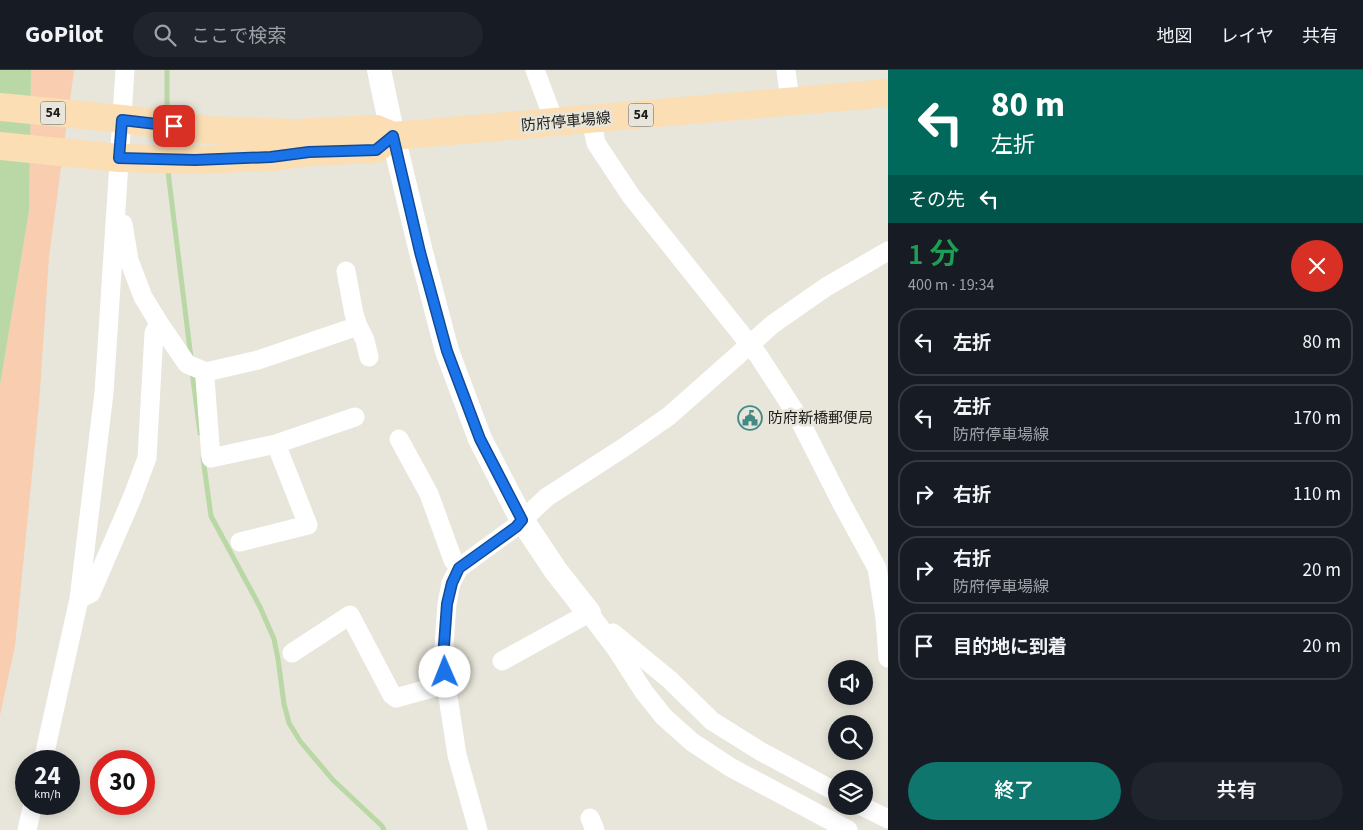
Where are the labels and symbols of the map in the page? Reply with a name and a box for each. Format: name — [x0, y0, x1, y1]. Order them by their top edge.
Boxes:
road number: 54 — [40, 102, 66, 124]
road number: 54 — [628, 104, 654, 126]
pin — [153, 105, 195, 147]
street label: 防府停車場線 — [520, 108, 612, 136]
public building icon: 防府新橋郵便局 — [737, 405, 763, 431]
place label: 防府新橋郵便局 — [768, 408, 873, 429]
position arrow — [418, 645, 470, 697]
speed limit sign: 30 — [90, 750, 155, 815]

